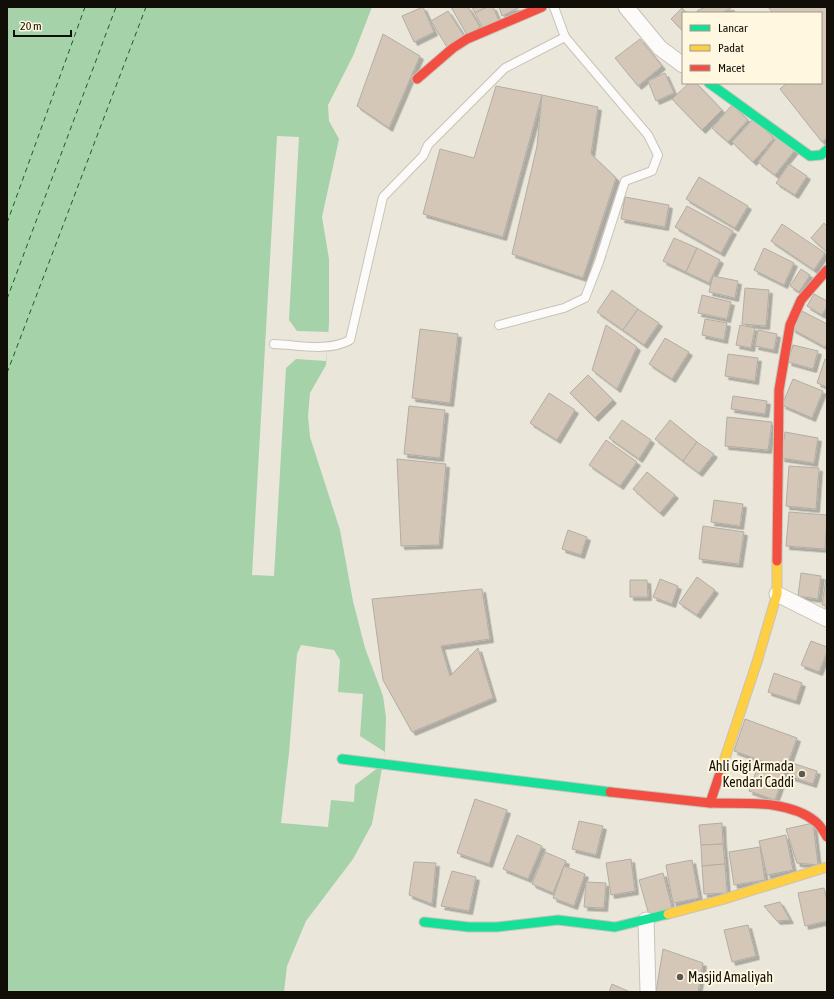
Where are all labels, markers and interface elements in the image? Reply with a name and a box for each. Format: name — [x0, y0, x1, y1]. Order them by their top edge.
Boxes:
scale bar — [14, 12, 71, 38]
legend — [682, 12, 822, 84]
text: 20 m — [20, 19, 42, 33]
text: Lancar — [718, 21, 748, 35]
text: Padat — [718, 41, 744, 55]
text: Macet — [718, 61, 746, 75]
place label: Ahli Gigi Armada Kendari Caddi — [709, 758, 794, 790]
marker: Ahli Gigi Armada Kendari Caddi — [797, 769, 807, 779]
place label: Masjid Amaliyah — [688, 969, 773, 985]
marker: Masjid Amaliyah — [675, 972, 685, 982]

